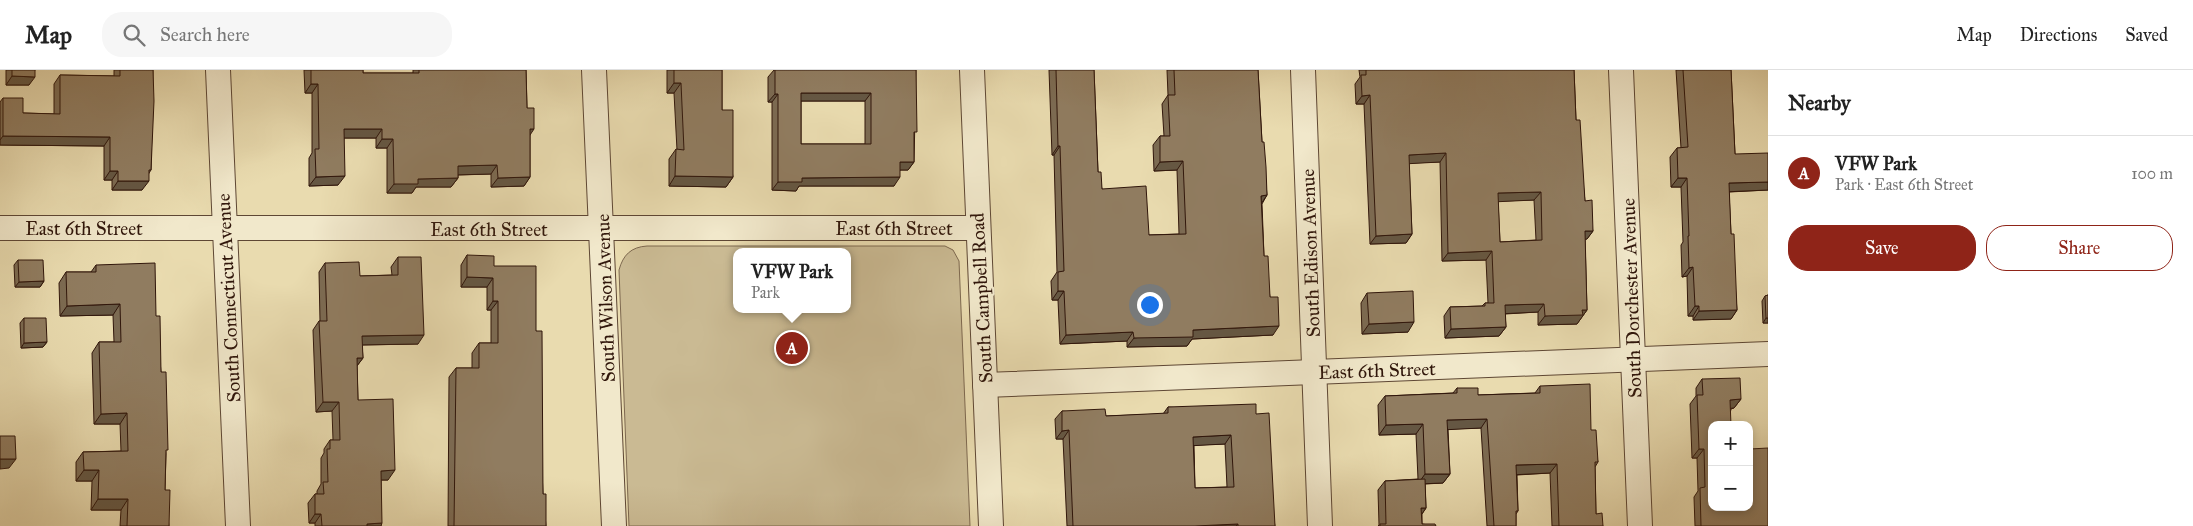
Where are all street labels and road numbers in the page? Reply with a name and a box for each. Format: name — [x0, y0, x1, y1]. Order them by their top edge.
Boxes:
street label: South Edison Avenue — [1296, 168, 1325, 338]
street label: South Connecticut Avenue — [212, 193, 245, 403]
street label: South Dorchester Avenue — [1617, 198, 1646, 398]
street label: South Campbell Road — [966, 212, 997, 384]
street label: South Wilson Avenue — [591, 213, 620, 383]
street label: East 6th Street — [25, 217, 143, 240]
street label: East 6th Street — [835, 217, 953, 240]
street label: East 6th Street — [430, 218, 548, 241]
street label: East 6th Street — [1318, 357, 1437, 384]

